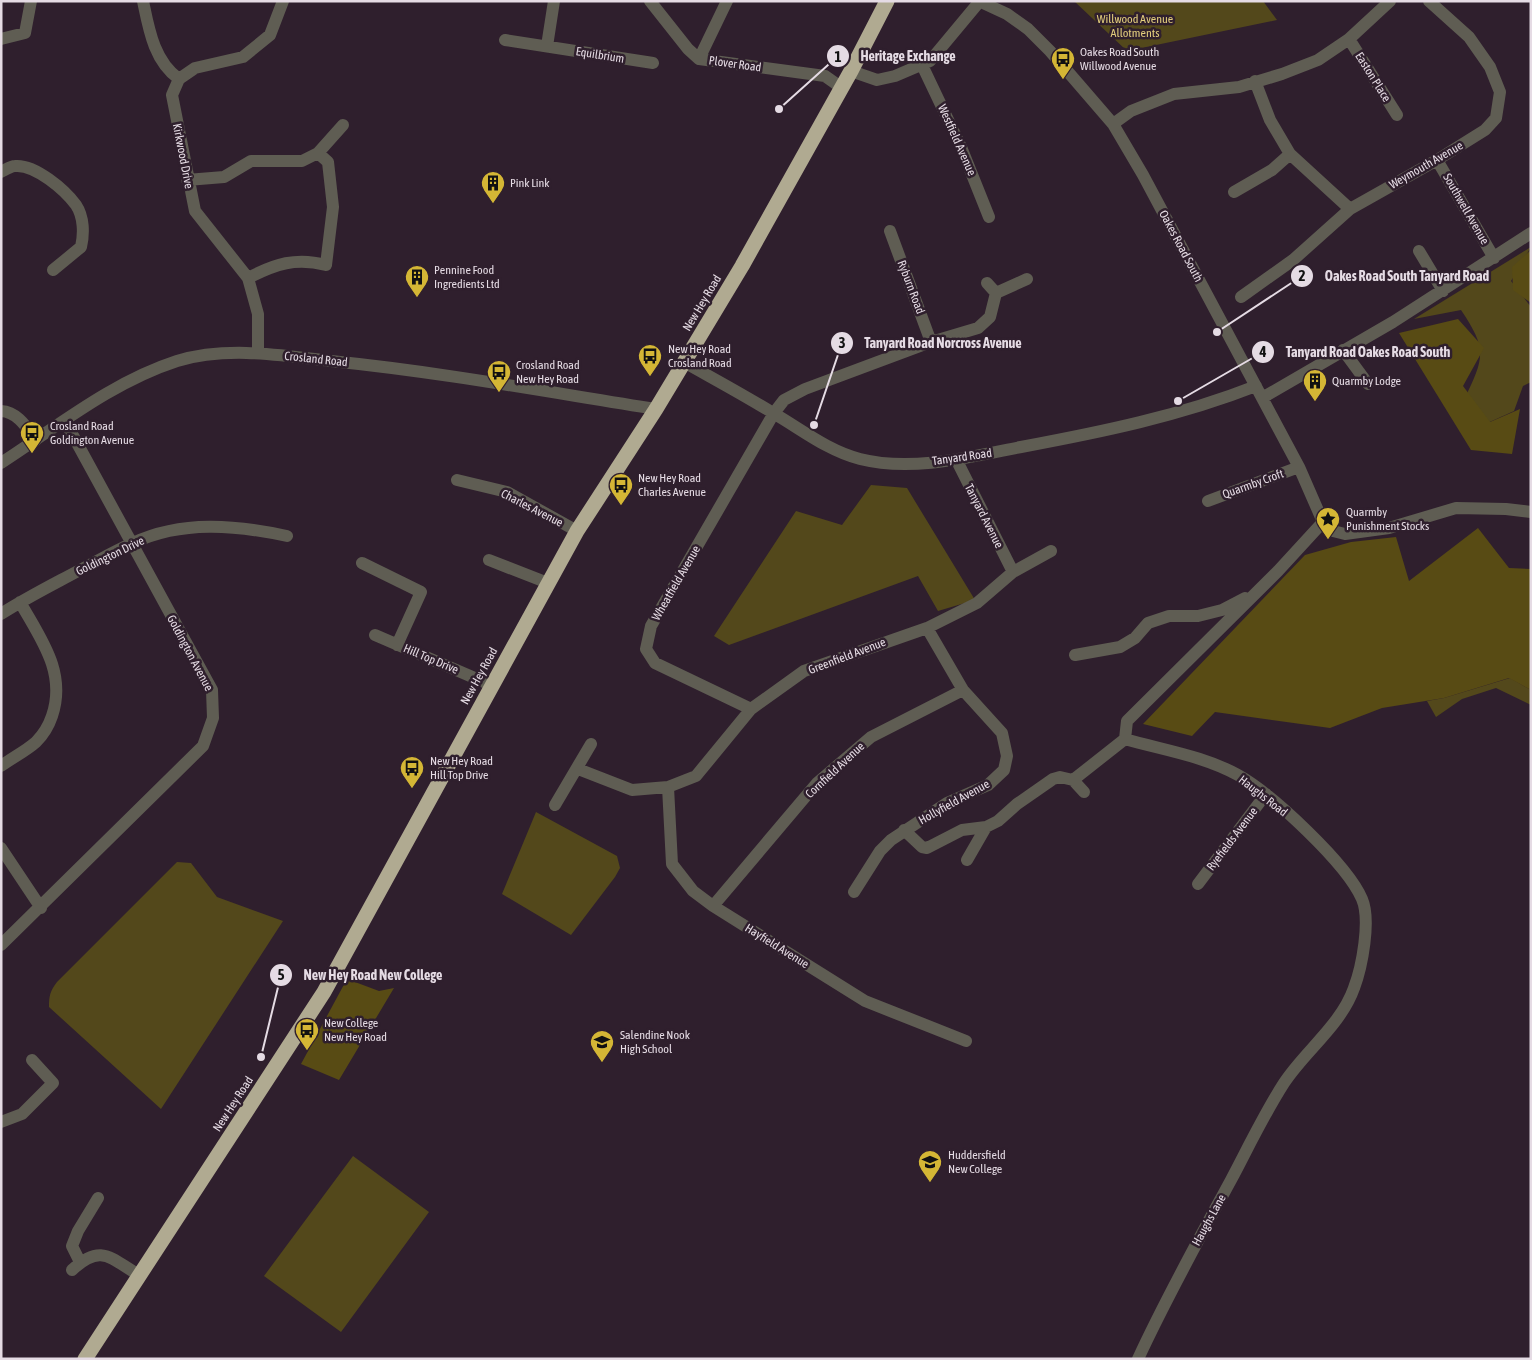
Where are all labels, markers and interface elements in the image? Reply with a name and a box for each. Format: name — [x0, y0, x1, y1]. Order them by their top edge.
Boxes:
park label: Willwood Avenue Allotments — [1097, 12, 1173, 40]
callout: Heritage Exchange — [825, 42, 966, 71]
street label: Equilbrium — [575, 44, 625, 66]
place label: Oakes Road South Willwood Avenue — [1080, 45, 1159, 73]
bus stop icon: Oakes Road South Willwood Avenue — [1050, 46, 1076, 80]
text: 1 — [834, 48, 842, 65]
text: Heritage Exchange — [860, 48, 956, 64]
street label: Easton Place — [1352, 50, 1394, 104]
street label: Plover Road — [708, 53, 762, 75]
street label: Westfield Avenue — [935, 102, 979, 178]
street label: Kirkwood Drive — [170, 122, 196, 190]
street label: Weymouth Avenue — [1387, 138, 1465, 192]
building icon: Pink Link — [480, 170, 506, 204]
street label: Southwell Avenue — [1440, 171, 1492, 247]
place label: Pink Link — [510, 176, 550, 190]
street label: Oakes Road South — [1156, 208, 1206, 284]
street label: Ryburn Road — [894, 258, 928, 316]
callout: Oakes Road South Tanyard Road — [1290, 261, 1499, 290]
place label: Pennine Food Ingredients Ltd — [434, 263, 500, 291]
building icon: Pennine Food Ingredients Ltd — [404, 264, 430, 298]
text: 2 — [1298, 267, 1306, 284]
text: Oakes Road South Tanyard Road — [1325, 268, 1490, 284]
street label: New Hey Road — [680, 272, 724, 334]
callout: Tanyard Road Norcross Avenue — [829, 329, 1032, 358]
text: 3 — [838, 334, 846, 351]
text: Tanyard Road Norcross Avenue — [864, 335, 1022, 351]
callout: Tanyard Road Oakes Road South — [1250, 337, 1460, 366]
place label: New Hey Road Crosland Road — [668, 342, 732, 370]
bus stop icon: New Hey Road Crosland Road — [637, 343, 663, 377]
text: 4 — [1258, 343, 1267, 360]
text: Tanyard Road Oakes Road South — [1286, 344, 1450, 360]
street label: Crosland Road — [284, 349, 348, 369]
place label: Crosland Road New Hey Road — [516, 358, 580, 386]
bus stop icon: Crosland Road New Hey Road — [486, 359, 512, 393]
building icon: Quarmby Lodge — [1302, 368, 1328, 402]
place label: Quarmby Lodge — [1332, 374, 1401, 388]
place label: Crosland Road Goldington Avenue — [50, 419, 134, 447]
bus stop icon: Crosland Road Goldington Avenue — [19, 420, 45, 454]
street label: Tanyard Road — [931, 446, 993, 468]
street label: Quarmby Croft — [1220, 466, 1286, 502]
place label: New Hey Road Charles Avenue — [638, 471, 706, 499]
bus stop icon: New Hey Road Charles Avenue — [608, 472, 634, 506]
street label: Tanyard Avenue — [962, 481, 1006, 551]
street label: Charles Avenue — [499, 486, 565, 530]
place label: Quarmby Punishment Stocks — [1346, 505, 1429, 533]
place icon: Quarmby Punishment Stocks — [1315, 506, 1341, 540]
street label: Goldington Drive — [74, 533, 146, 579]
street label: Wheatfield Avenue — [649, 543, 703, 623]
street label: Goldington Avenue — [164, 613, 216, 693]
street label: Greenfield Avenue — [806, 635, 888, 677]
street label: Hill Top Drive — [401, 641, 461, 677]
street label: New Hey Road — [458, 645, 500, 707]
street label: Cornfield Avenue — [803, 739, 867, 801]
place label: New Hey Road Hill Top Drive — [430, 754, 493, 782]
bus stop icon: New Hey Road Hill Top Drive — [399, 755, 425, 789]
street label: Haughs Road — [1236, 773, 1290, 819]
street label: Hollyfield Avenue — [916, 777, 992, 827]
street label: Ryefields Avenue — [1204, 805, 1260, 873]
street label: Hayfield Avenue — [742, 921, 812, 971]
callout: New Hey Road New College — [268, 960, 452, 989]
text: 5 — [277, 966, 285, 983]
text: New Hey Road New College — [304, 967, 442, 983]
place label: New College New Hey Road — [324, 1016, 387, 1044]
bus stop icon: New College New Hey Road — [294, 1017, 320, 1051]
place label: Salendine Nook High School — [620, 1028, 691, 1056]
school or university icon: Salendine Nook High School — [589, 1029, 615, 1063]
street label: New Hey Road — [210, 1074, 256, 1134]
place label: Huddersfield New College — [948, 1148, 1006, 1176]
school or university icon: Huddersfield New College — [917, 1149, 943, 1183]
street label: Haughs Lane — [1189, 1192, 1229, 1248]

